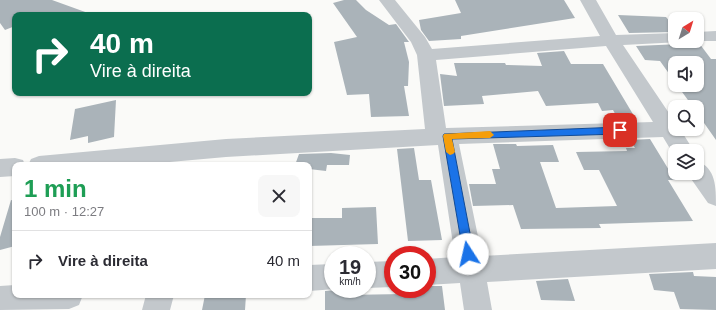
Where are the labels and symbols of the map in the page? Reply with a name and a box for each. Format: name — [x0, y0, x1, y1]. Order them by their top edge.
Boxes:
north arrow — [668, 12, 704, 48]
pin — [603, 113, 637, 147]
position arrow — [447, 233, 489, 275]
speed limit sign: 30 — [384, 246, 436, 298]

